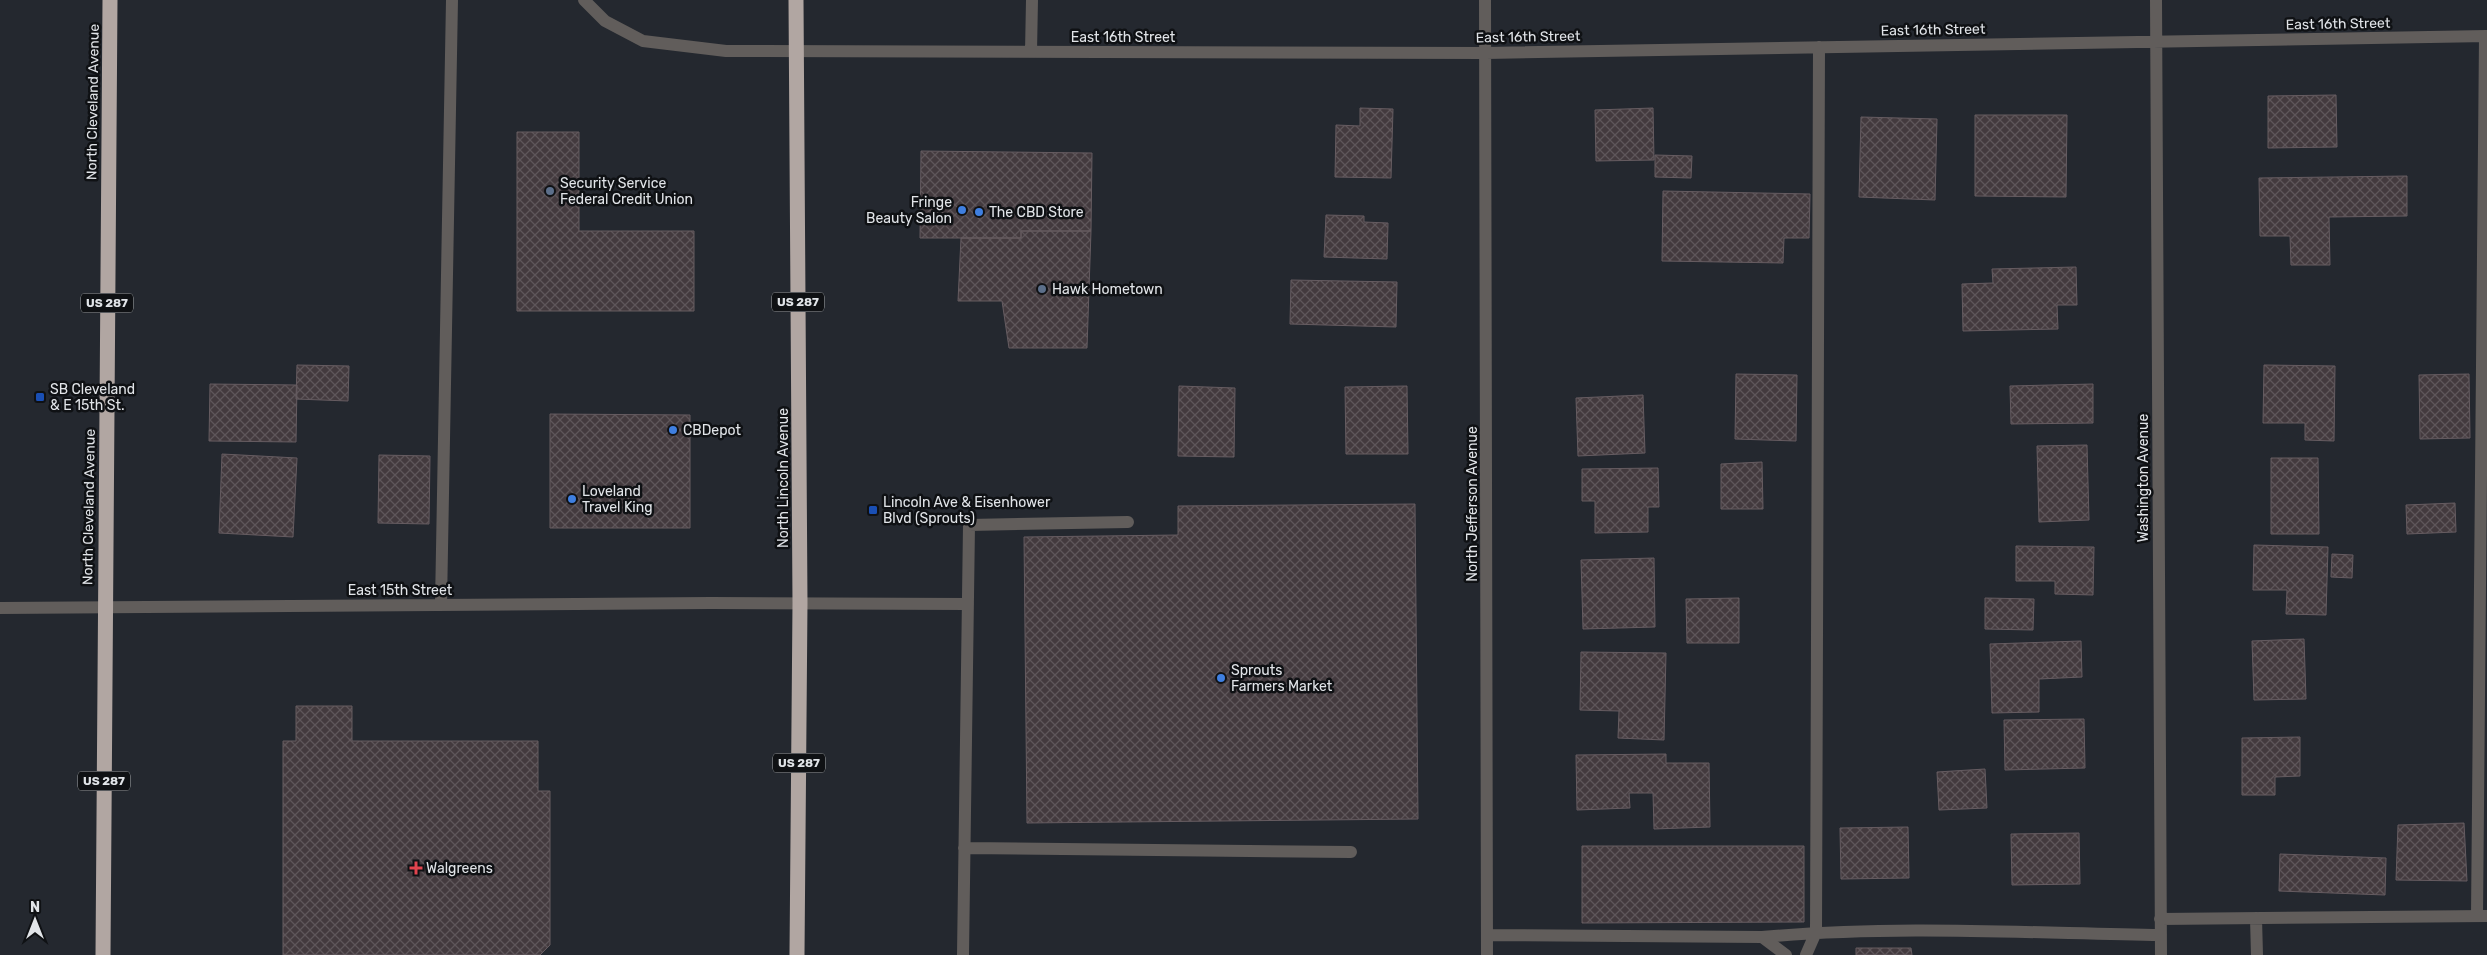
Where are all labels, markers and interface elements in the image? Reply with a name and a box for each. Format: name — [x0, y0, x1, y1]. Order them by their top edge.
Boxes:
street label: East 16th Street — [2286, 15, 2391, 33]
street label: East 16th Street — [1881, 21, 1986, 39]
street label: North Cleveland Avenue — [83, 24, 103, 180]
street label: East 16th Street — [1476, 28, 1581, 46]
street label: East 16th Street — [1071, 29, 1176, 46]
place label: Security Service Federal Credit Union — [560, 175, 693, 208]
marker: Security Service Federal Credit Union — [544, 185, 556, 197]
place label: Fringe Beauty Salon — [866, 194, 952, 227]
marker: Fringe Beauty Salon — [956, 204, 968, 216]
place label: The CBD Store — [989, 204, 1084, 221]
marker: The CBD Store — [973, 206, 985, 218]
place label: Hawk Hometown — [1052, 281, 1163, 298]
marker: Hawk Hometown — [1036, 283, 1048, 295]
road number: US 287 — [772, 292, 824, 312]
road number: US 287 — [81, 294, 133, 312]
place label: SB Cleveland & E 15th St. — [50, 381, 135, 414]
marker: SB Cleveland & E 15th St. — [34, 391, 46, 403]
street label: North Lincoln Avenue — [775, 408, 792, 548]
street label: Washington Avenue — [2135, 414, 2152, 542]
place label: CBDepot — [683, 422, 741, 439]
marker: CBDepot — [667, 424, 679, 436]
street label: North Jefferson Avenue — [1464, 426, 1481, 582]
street label: North Cleveland Avenue — [79, 429, 99, 585]
place label: Loveland Travel King — [582, 483, 653, 516]
marker: Loveland Travel King — [566, 493, 578, 505]
place label: Lincoln Ave & Eisenhower Blvd (Sprouts) — [883, 494, 1051, 527]
marker: Lincoln Ave & Eisenhower Blvd (Sprouts) — [867, 504, 879, 516]
street label: East 15th Street — [348, 582, 453, 599]
place label: Sprouts Farmers Market — [1231, 662, 1333, 695]
marker: Sprouts Farmers Market — [1215, 672, 1227, 684]
road number: US 287 — [773, 754, 825, 772]
road number: US 287 — [78, 771, 130, 790]
place label: Walgreens — [426, 860, 493, 877]
marker: Walgreens — [410, 862, 422, 874]
north arrow — [10, 895, 60, 945]
text: N — [30, 899, 40, 916]

